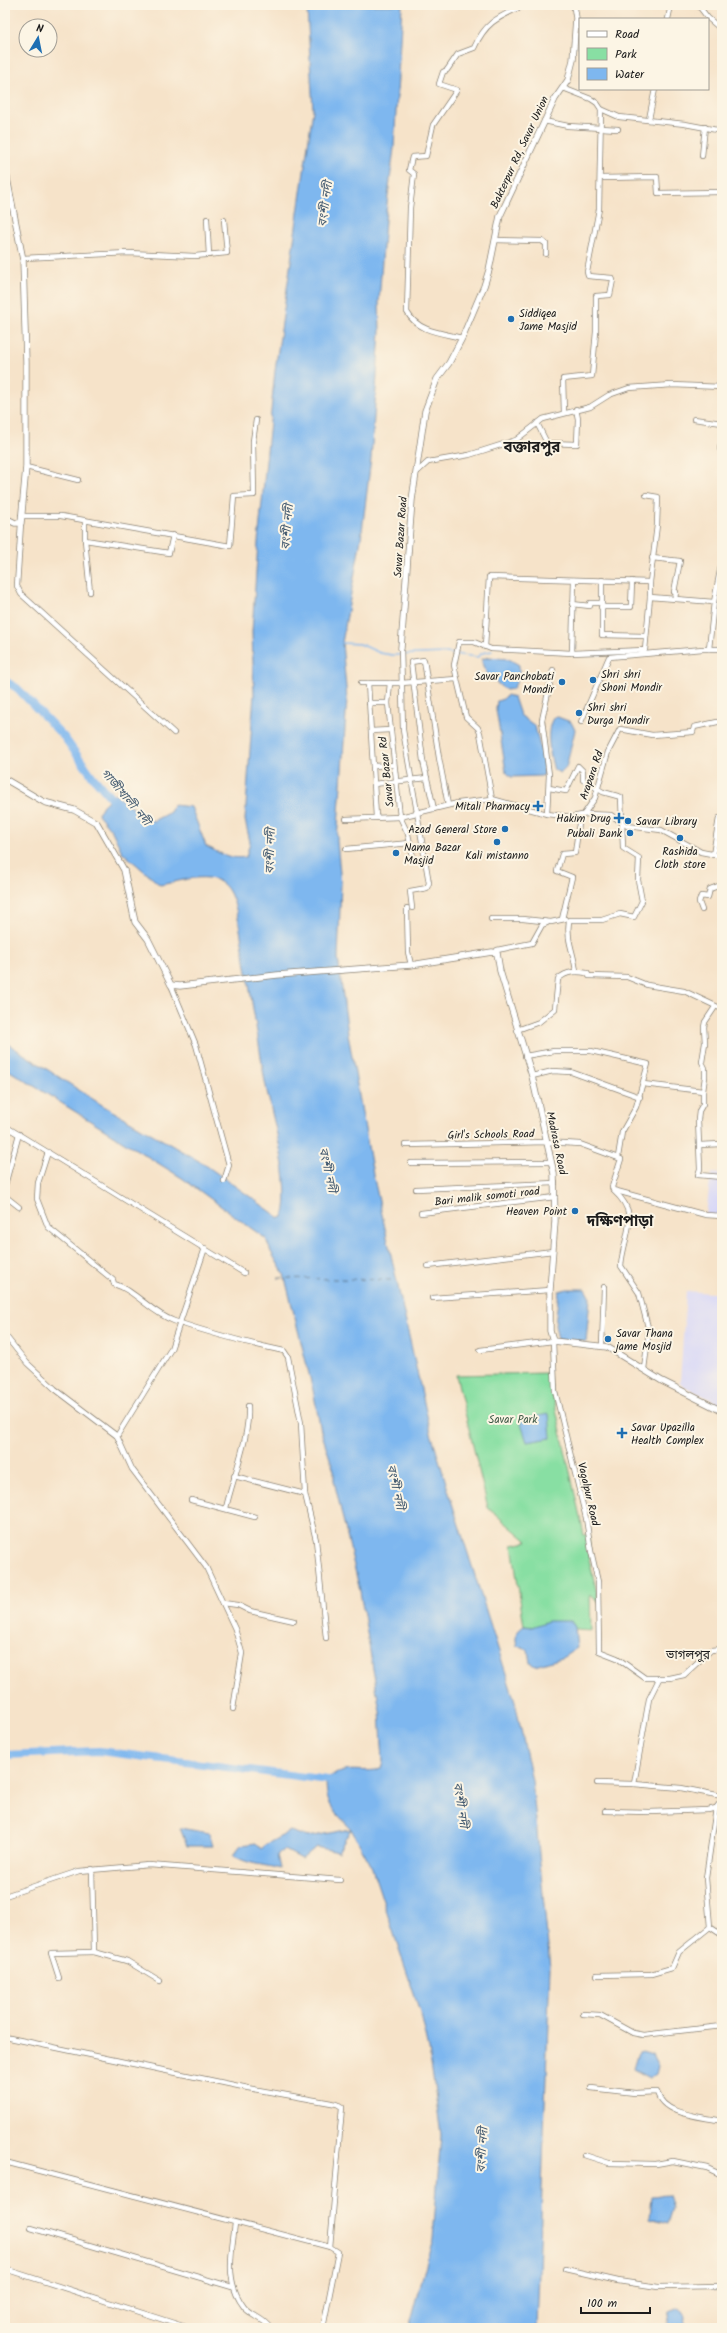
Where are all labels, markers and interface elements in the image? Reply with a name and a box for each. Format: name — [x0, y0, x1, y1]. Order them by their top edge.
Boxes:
north arrow — [18, 18, 58, 58]
legend — [579, 18, 709, 90]
text: N — [35, 20, 45, 39]
text: Road — [615, 25, 640, 44]
text: Park — [615, 45, 637, 64]
text: Water — [615, 65, 645, 84]
street label: Bakterpur Rd, Savar Union — [486, 93, 554, 212]
water label: বংশী নদী — [313, 177, 338, 228]
place label: Siddiqea Jame Masjid — [519, 305, 577, 336]
marker: Siddiqea Jame Masjid — [506, 314, 516, 324]
district label: বক্তারপুর — [503, 436, 561, 460]
street label: Savar Bazar Road — [389, 495, 413, 578]
water label: বংশী নদী — [276, 501, 299, 551]
place label: Shri shri Shoni Mondir — [601, 666, 663, 697]
place label: Savar Panchobati Mondir — [475, 668, 555, 699]
marker: Shri shri Shoni Mondir — [588, 675, 598, 685]
marker: Savar Panchobati Mondir — [557, 677, 567, 687]
place label: Shri shri Durga Mondir — [587, 699, 650, 730]
marker: Shri shri Durga Mondir — [574, 708, 584, 718]
street label: Savar Bazar Rd — [374, 735, 400, 808]
street label: Arapara Rd — [575, 748, 609, 802]
water label: গাজীখালী নদী — [96, 765, 157, 832]
place label: Mitali Pharmacy — [455, 798, 531, 816]
marker: Mitali Pharmacy — [533, 801, 543, 811]
place label: Hakim Drug — [556, 810, 611, 828]
marker: Hakim Drug — [614, 813, 624, 823]
place label: Savar Library — [636, 813, 698, 831]
marker: Savar Library — [623, 816, 633, 826]
place label: Azad General Store — [408, 821, 497, 839]
marker: Azad General Store — [500, 824, 510, 834]
water label: বংশী নদী — [260, 825, 281, 874]
place label: Pubali Bank — [567, 825, 623, 843]
marker: Pubali Bank — [625, 828, 635, 838]
marker: Rashida Cloth store — [675, 833, 685, 843]
marker: Kali mistanno — [492, 837, 502, 847]
place label: Nama Bazar Masjid — [404, 839, 462, 870]
place label: Rashida Cloth store — [654, 843, 706, 874]
place label: Kali mistanno — [465, 847, 529, 865]
marker: Nama Bazar Masjid — [391, 848, 401, 858]
street label: Madrasa Road — [541, 1110, 572, 1177]
street label: Girl's Schools Road — [447, 1125, 535, 1145]
water label: বংশী নদী — [313, 1146, 342, 1197]
street label: Bari malik somoti road — [434, 1182, 541, 1211]
place label: Heaven Point — [506, 1203, 568, 1221]
marker: Heaven Point — [570, 1206, 580, 1216]
district label: দক্ষিণপাড়া — [586, 1210, 654, 1234]
place label: Savar Thana jame Mosjid — [613, 1325, 673, 1356]
marker: Savar Thana jame Mosjid — [603, 1334, 613, 1344]
park label: Savar Park — [489, 1411, 538, 1429]
place label: Savar Upazilla Health Complex — [631, 1419, 704, 1450]
marker: Savar Upazilla Health Complex — [616, 1427, 628, 1439]
street label: Vagalpur Road — [572, 1461, 604, 1528]
water label: বংশী নদী — [381, 1463, 410, 1514]
district label: ভাগলপুর — [665, 1646, 711, 1665]
water label: বংশী নদী — [448, 1781, 473, 1832]
water label: বংশী নদী — [471, 2124, 494, 2173]
scale bar — [581, 2289, 650, 2315]
text: 100 m — [587, 2294, 618, 2313]

